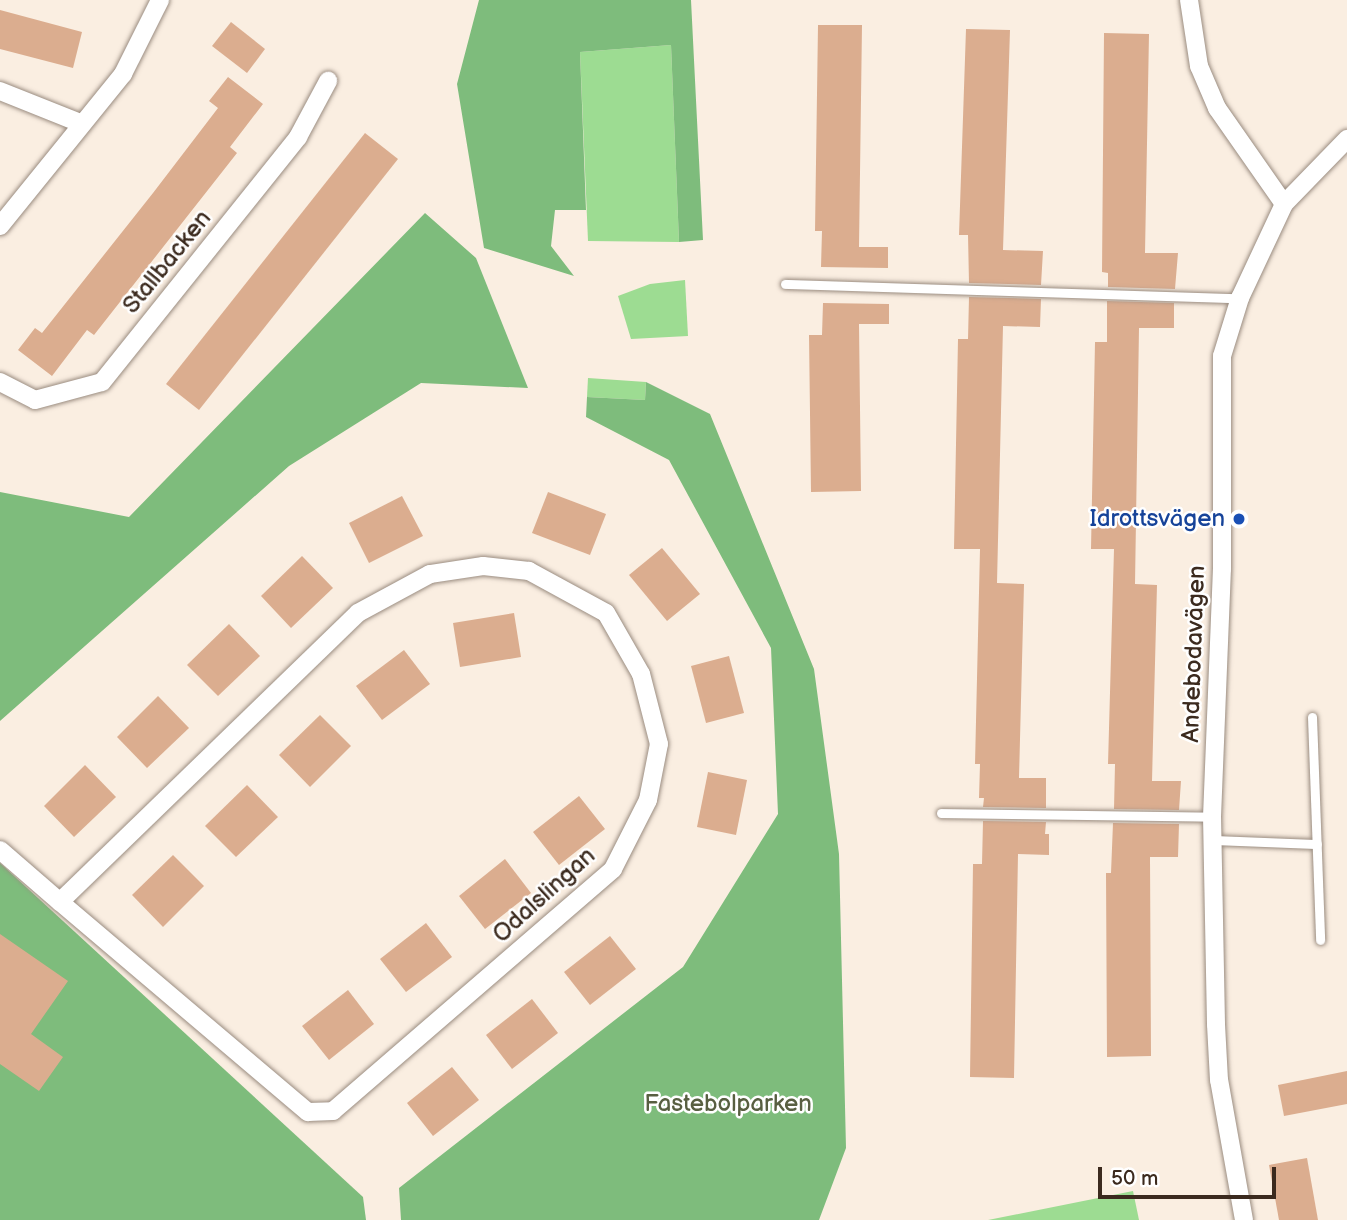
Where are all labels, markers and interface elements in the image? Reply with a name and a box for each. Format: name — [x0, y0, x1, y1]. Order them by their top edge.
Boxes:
street label: Stallbacken — [117, 205, 217, 319]
place label: Idrottsvägen — [1089, 505, 1225, 533]
marker: Idrottsvägen — [1231, 511, 1247, 527]
street label: Andebodavägen — [1177, 565, 1211, 743]
street label: Odalslingan — [487, 841, 601, 949]
park label: Fastebolparken — [644, 1090, 812, 1118]
scale bar — [1102, 1154, 1280, 1198]
text: 50 m — [1111, 1166, 1158, 1191]

